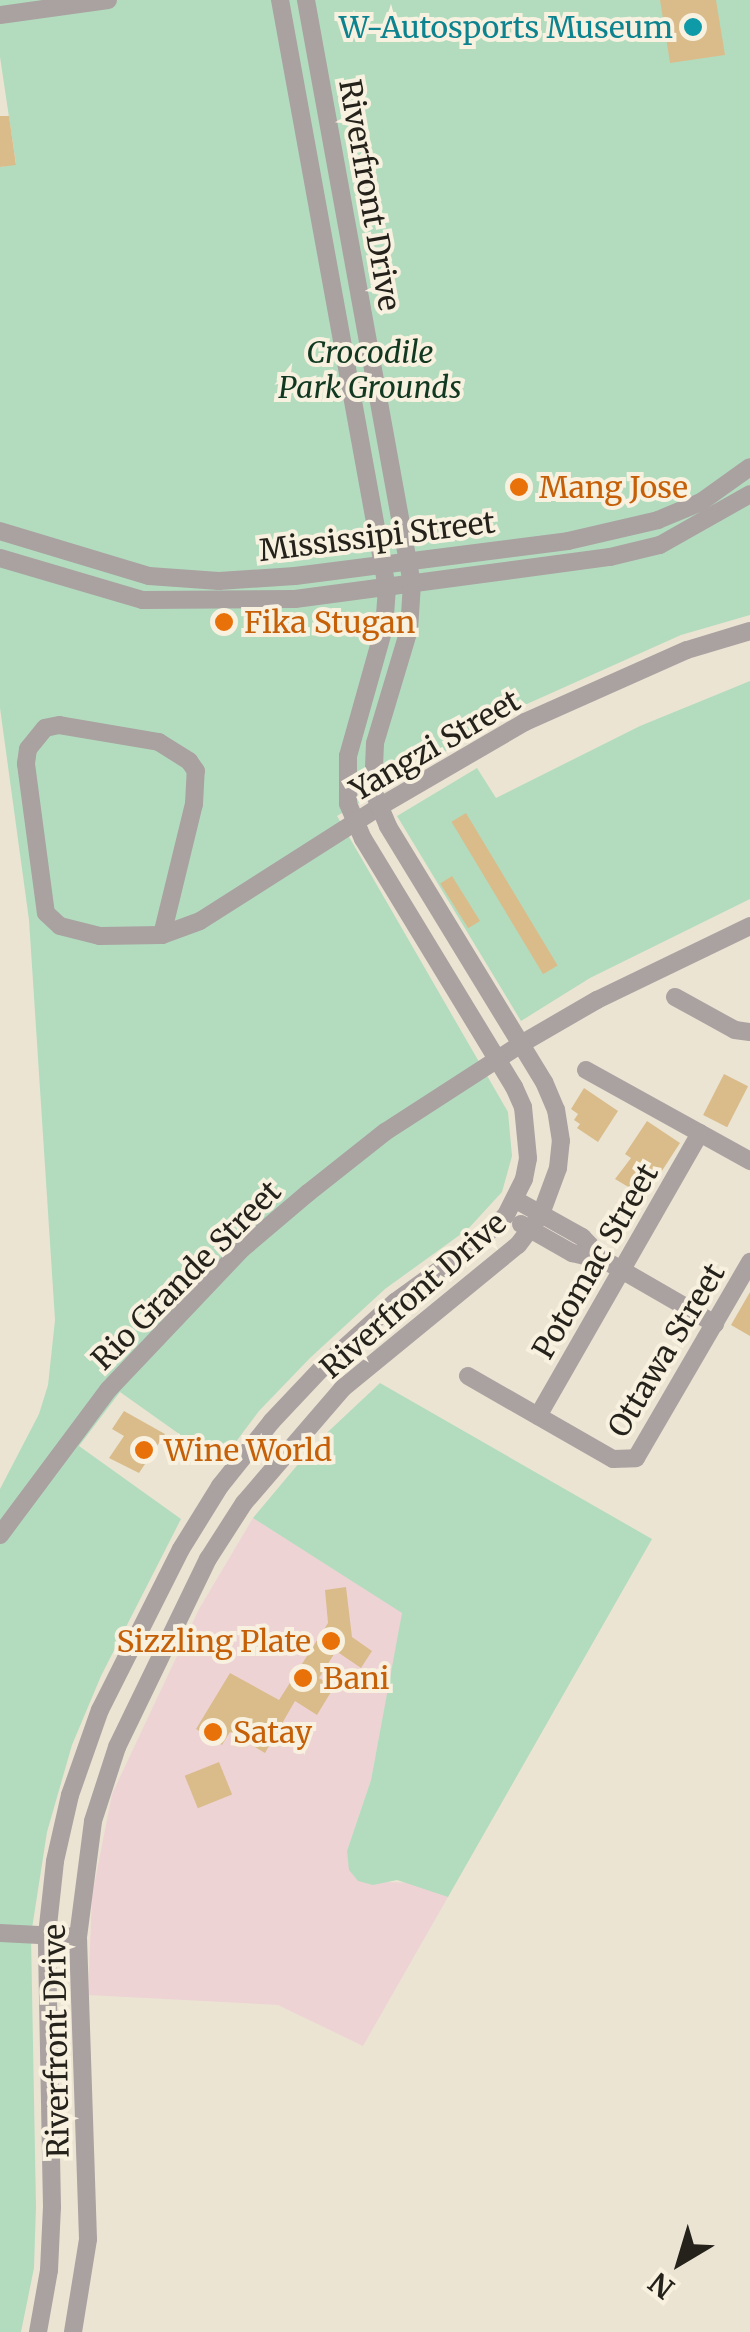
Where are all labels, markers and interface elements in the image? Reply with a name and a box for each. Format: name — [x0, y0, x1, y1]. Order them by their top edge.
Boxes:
place label: W-Autosports Museum — [339, 9, 673, 45]
marker: W-Autosports Museum — [682, 16, 704, 38]
street label: Riverfront Drive — [332, 77, 408, 313]
park label: Crocodile Park Grounds — [278, 334, 462, 404]
place label: Mang Jose — [539, 469, 688, 505]
marker: Mang Jose — [508, 476, 530, 498]
street label: Mississipi Street — [257, 504, 497, 568]
place label: Fika Stugan — [244, 604, 416, 640]
marker: Fika Stugan — [213, 611, 235, 633]
street label: Yangzi Street — [344, 682, 526, 808]
street label: Potomac Street — [525, 1157, 665, 1365]
street label: Rio Grande Street — [84, 1173, 288, 1377]
street label: Riverfront Drive — [313, 1205, 513, 1385]
street label: Ottawa Street — [600, 1257, 732, 1443]
place label: Wine World — [164, 1432, 332, 1468]
marker: Wine World — [133, 1439, 155, 1461]
place label: Sizzling Plate — [117, 1623, 311, 1659]
marker: Sizzling Plate — [320, 1630, 342, 1652]
place label: Bani — [323, 1660, 390, 1696]
marker: Bani — [292, 1667, 314, 1689]
place label: Satay — [233, 1714, 312, 1750]
marker: Satay — [202, 1721, 224, 1743]
street label: Riverfront Drive — [36, 1924, 76, 2158]
north arrow — [630, 2212, 730, 2312]
text: N — [642, 2265, 681, 2307]

